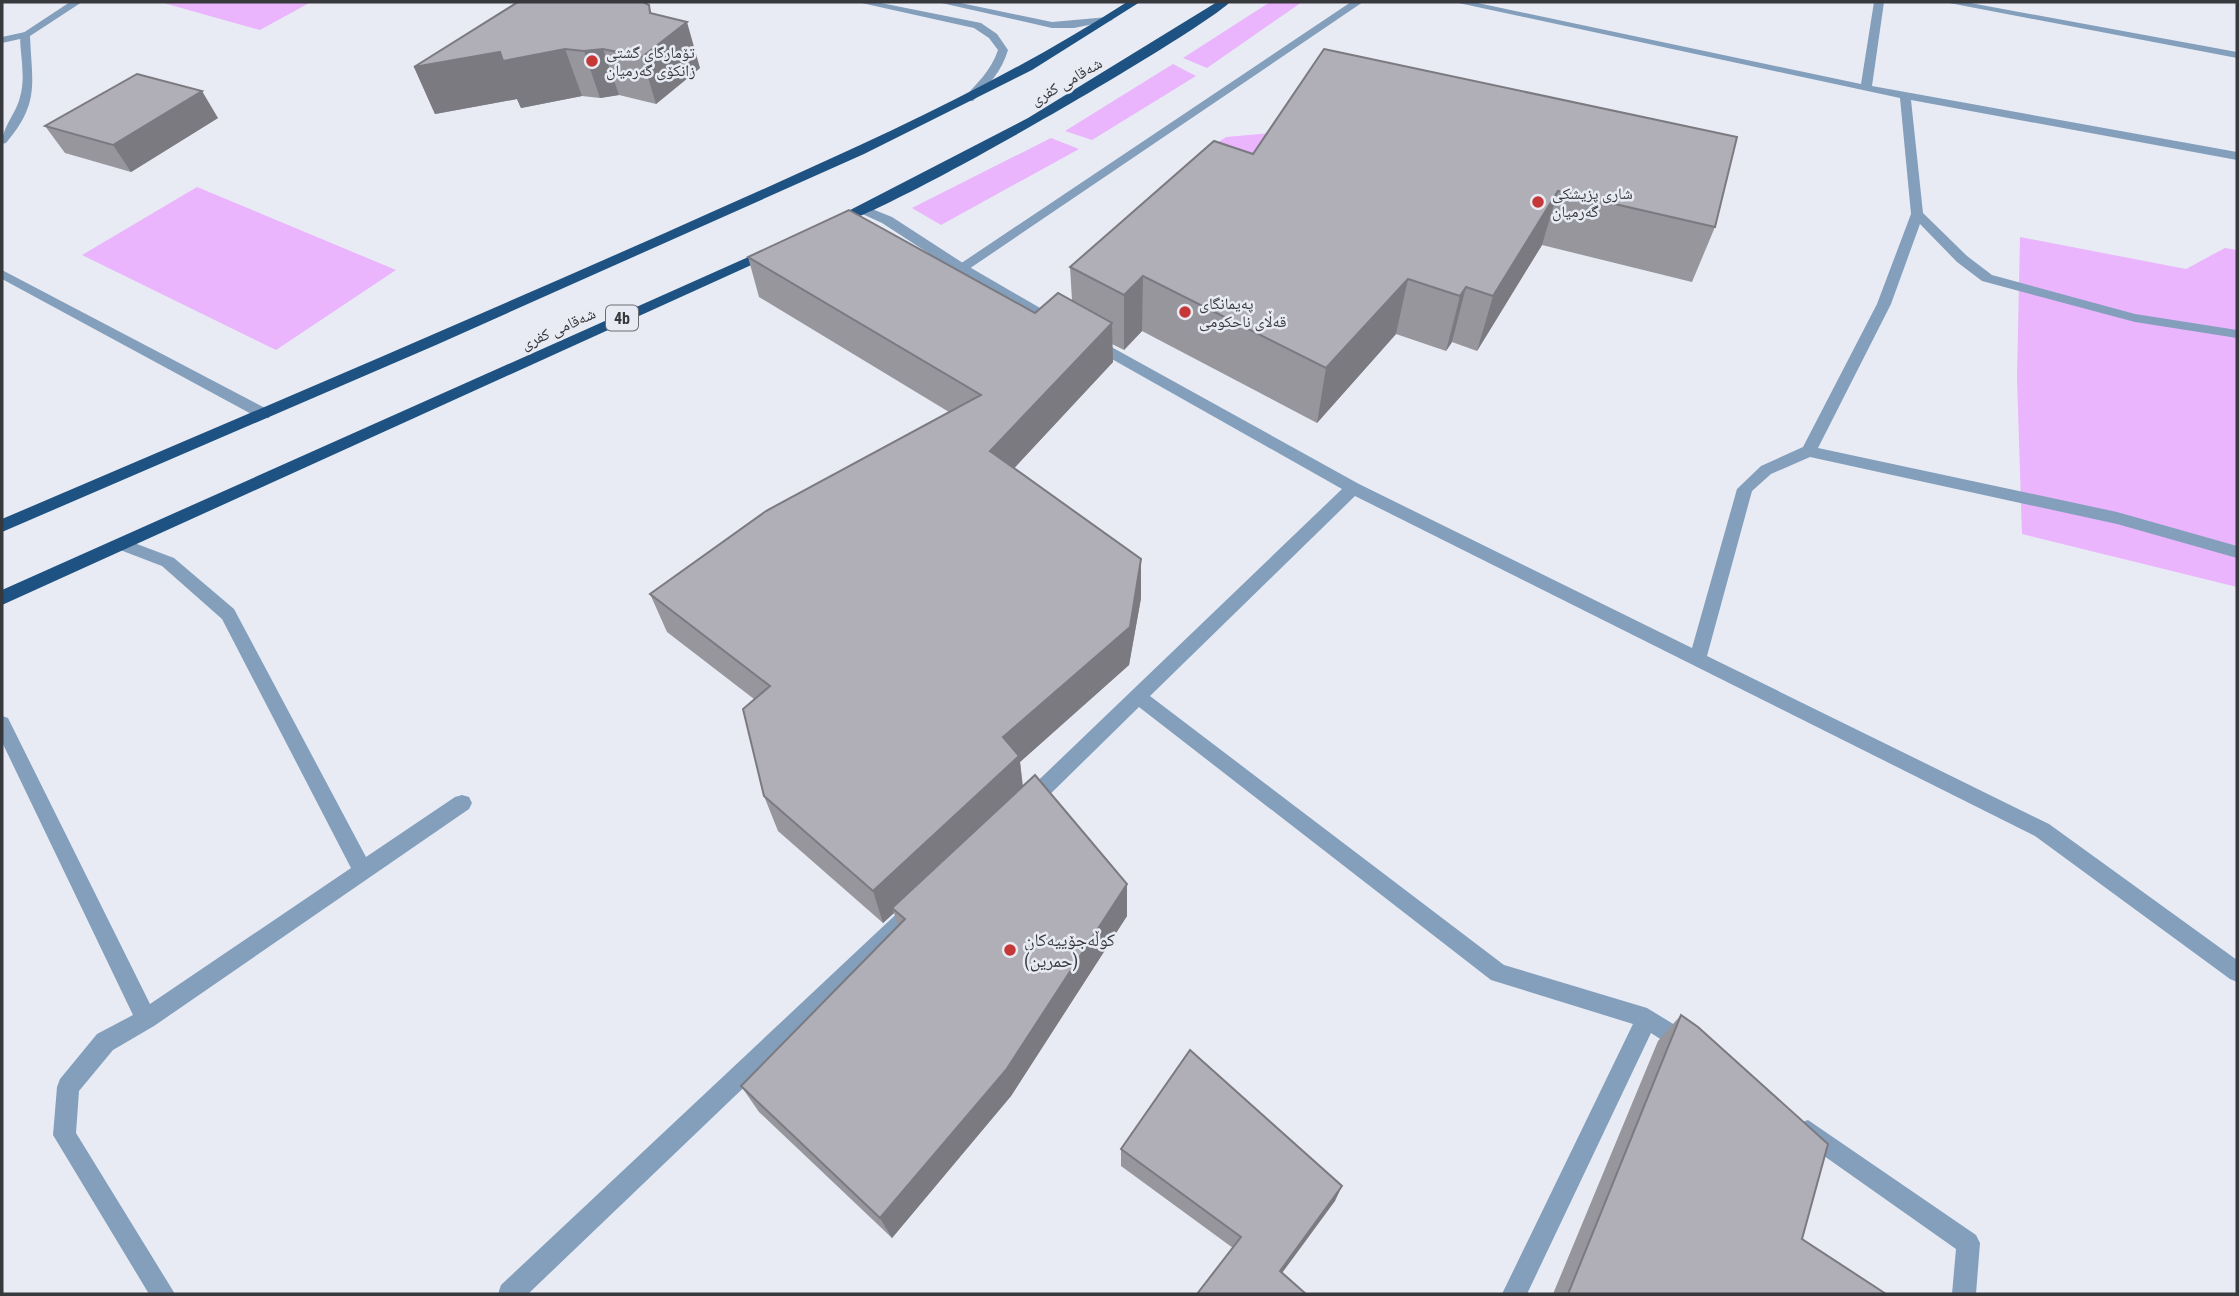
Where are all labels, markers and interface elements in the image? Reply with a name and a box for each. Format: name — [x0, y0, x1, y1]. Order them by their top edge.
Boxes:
place label: تۆمارگای گشتی زانکۆی گەرمیان — [606, 43, 695, 81]
marker: تۆمارگای گشتی زانکۆی گەرمیان — [584, 53, 600, 69]
street label: شەقامی کفری — [1027, 53, 1106, 110]
place label: شاری پزیشکی گەرمیان — [1552, 184, 1633, 222]
marker: شاری پزیشکی گەرمیان — [1530, 194, 1546, 210]
place label: پەیمانگای قەڵای ناحکومی — [1199, 294, 1287, 332]
street label: شەقامی کفری — [518, 304, 599, 354]
marker: پەیمانگای قەڵای ناحکومی — [1177, 304, 1193, 320]
road number: 4b — [606, 306, 638, 330]
place label: کوڵەجۆییەکان (حمرین) — [1024, 929, 1116, 972]
marker: کوڵەجۆییەکان (حمرین) — [1002, 942, 1018, 958]

